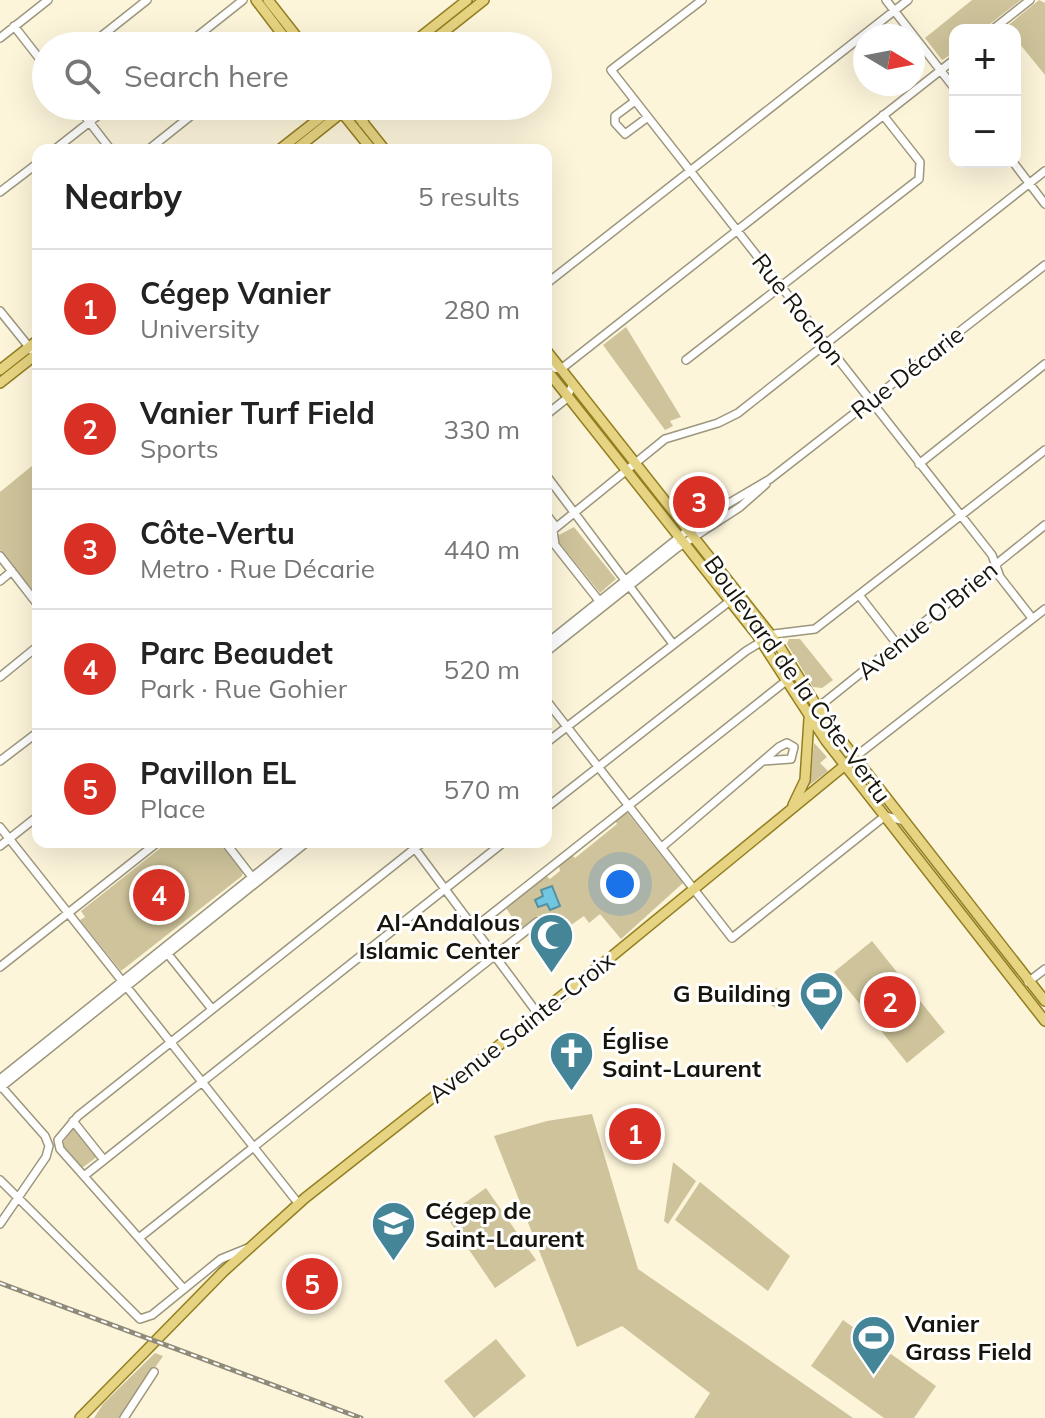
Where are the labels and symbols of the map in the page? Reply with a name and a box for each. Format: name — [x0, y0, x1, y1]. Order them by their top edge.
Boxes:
north arrow — [853, 24, 925, 96]
street label: Rue Rochon — [746, 247, 852, 371]
street label: Rue Décarie — [845, 319, 969, 425]
pin: 3 — [673, 472, 725, 532]
street label: Boulevard de la Côte-Vertu — [698, 549, 898, 809]
street label: Avenue O'Brien — [851, 554, 1003, 686]
your location — [600, 864, 640, 904]
pin: 4 — [133, 865, 185, 925]
place label: Al-Andalous Islamic Center — [359, 907, 521, 965]
mosque icon: Al-Andalous Islamic Center — [527, 912, 575, 975]
street label: Avenue Sainte-Croix — [422, 945, 620, 1109]
sports icon: G Building — [798, 969, 846, 1032]
pin: 2 — [864, 972, 916, 1032]
place label: G Building — [673, 978, 791, 1008]
place label: Église Saint-Laurent — [602, 1025, 761, 1083]
church icon: Église Saint-Laurent — [547, 1030, 595, 1093]
pin: 1 — [609, 1104, 661, 1164]
place label: Cégep de Saint-Laurent — [425, 1195, 584, 1253]
school or university icon: Cégep de Saint-Laurent — [370, 1200, 418, 1263]
pin: 5 — [286, 1254, 338, 1314]
place label: Vanier Grass Field — [904, 1308, 1032, 1366]
sports icon: Vanier Grass Field — [850, 1313, 898, 1376]

